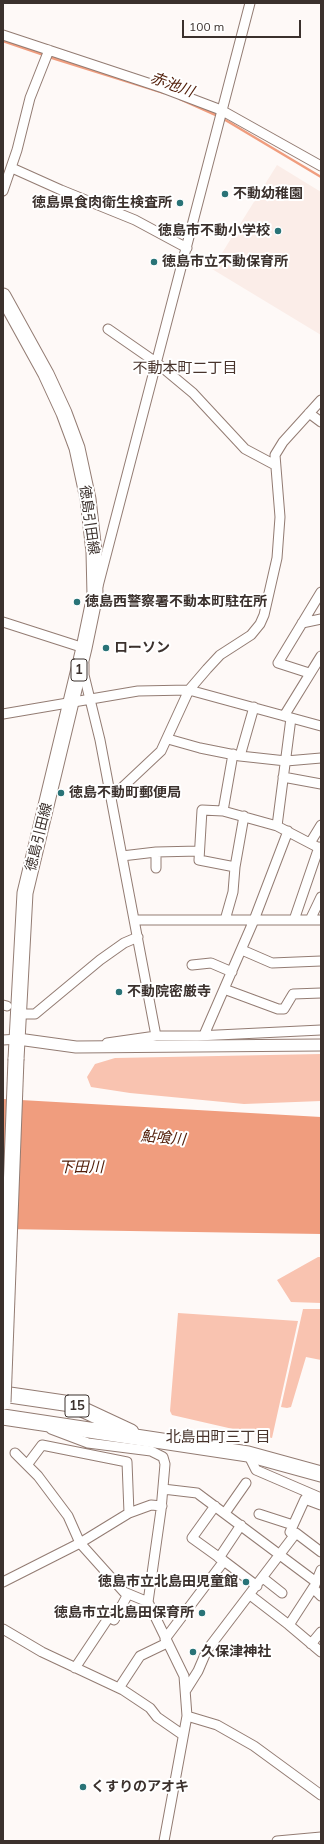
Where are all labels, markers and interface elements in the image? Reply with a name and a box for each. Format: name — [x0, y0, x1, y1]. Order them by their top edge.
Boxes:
scale bar — [184, 12, 303, 38]
text: 100 m — [189, 19, 224, 34]
water label: 赤池川 — [148, 69, 196, 101]
place label: 不動幼稚園 — [233, 186, 303, 202]
marker: 不動幼稚園 — [220, 189, 230, 199]
place label: 徳島県食肉衛生検査所 — [32, 195, 172, 211]
marker: 徳島県食肉衛生検査所 — [175, 198, 185, 208]
place label: 徳島市不動小学校 — [158, 223, 270, 239]
marker: 徳島市不動小学校 — [273, 226, 283, 236]
place label: 徳島市立不動保育所 — [162, 254, 288, 270]
marker: 徳島市立不動保育所 — [149, 257, 159, 267]
district label: 不動本町二丁目 — [133, 359, 237, 377]
street label: 徳島引田線 — [76, 484, 102, 556]
place label: 徳島西警察署不動本町駐在所 — [85, 594, 267, 610]
marker: 徳島西警察署不動本町駐在所 — [72, 597, 82, 607]
place label: ローソン — [114, 640, 170, 656]
marker: ローソン — [101, 643, 111, 653]
road number: 1 — [71, 659, 87, 681]
place label: 徳島不動町郵便局 — [69, 785, 181, 801]
marker: 徳島不動町郵便局 — [56, 788, 66, 798]
street label: 徳島引田線 — [22, 801, 56, 873]
place label: 不動院密厳寺 — [127, 984, 211, 1000]
marker: 不動院密厳寺 — [114, 987, 124, 997]
water label: 鮎喰川 — [140, 1127, 186, 1149]
water label: 下田川 — [59, 1158, 103, 1176]
road number: 15 — [65, 1395, 89, 1417]
district label: 北島田町三丁目 — [166, 1428, 270, 1446]
place label: 徳島市立北島田児童館 — [98, 1574, 238, 1590]
marker: 徳島市立北島田児童館 — [241, 1577, 251, 1587]
place label: 徳島市立北島田保育所 — [54, 1605, 194, 1621]
marker: 徳島市立北島田保育所 — [197, 1608, 207, 1618]
place label: 久保津神社 — [201, 1644, 271, 1660]
marker: 久保津神社 — [188, 1647, 198, 1657]
place label: くすりのアオキ — [91, 1779, 189, 1795]
marker: くすりのアオキ — [78, 1782, 88, 1792]

